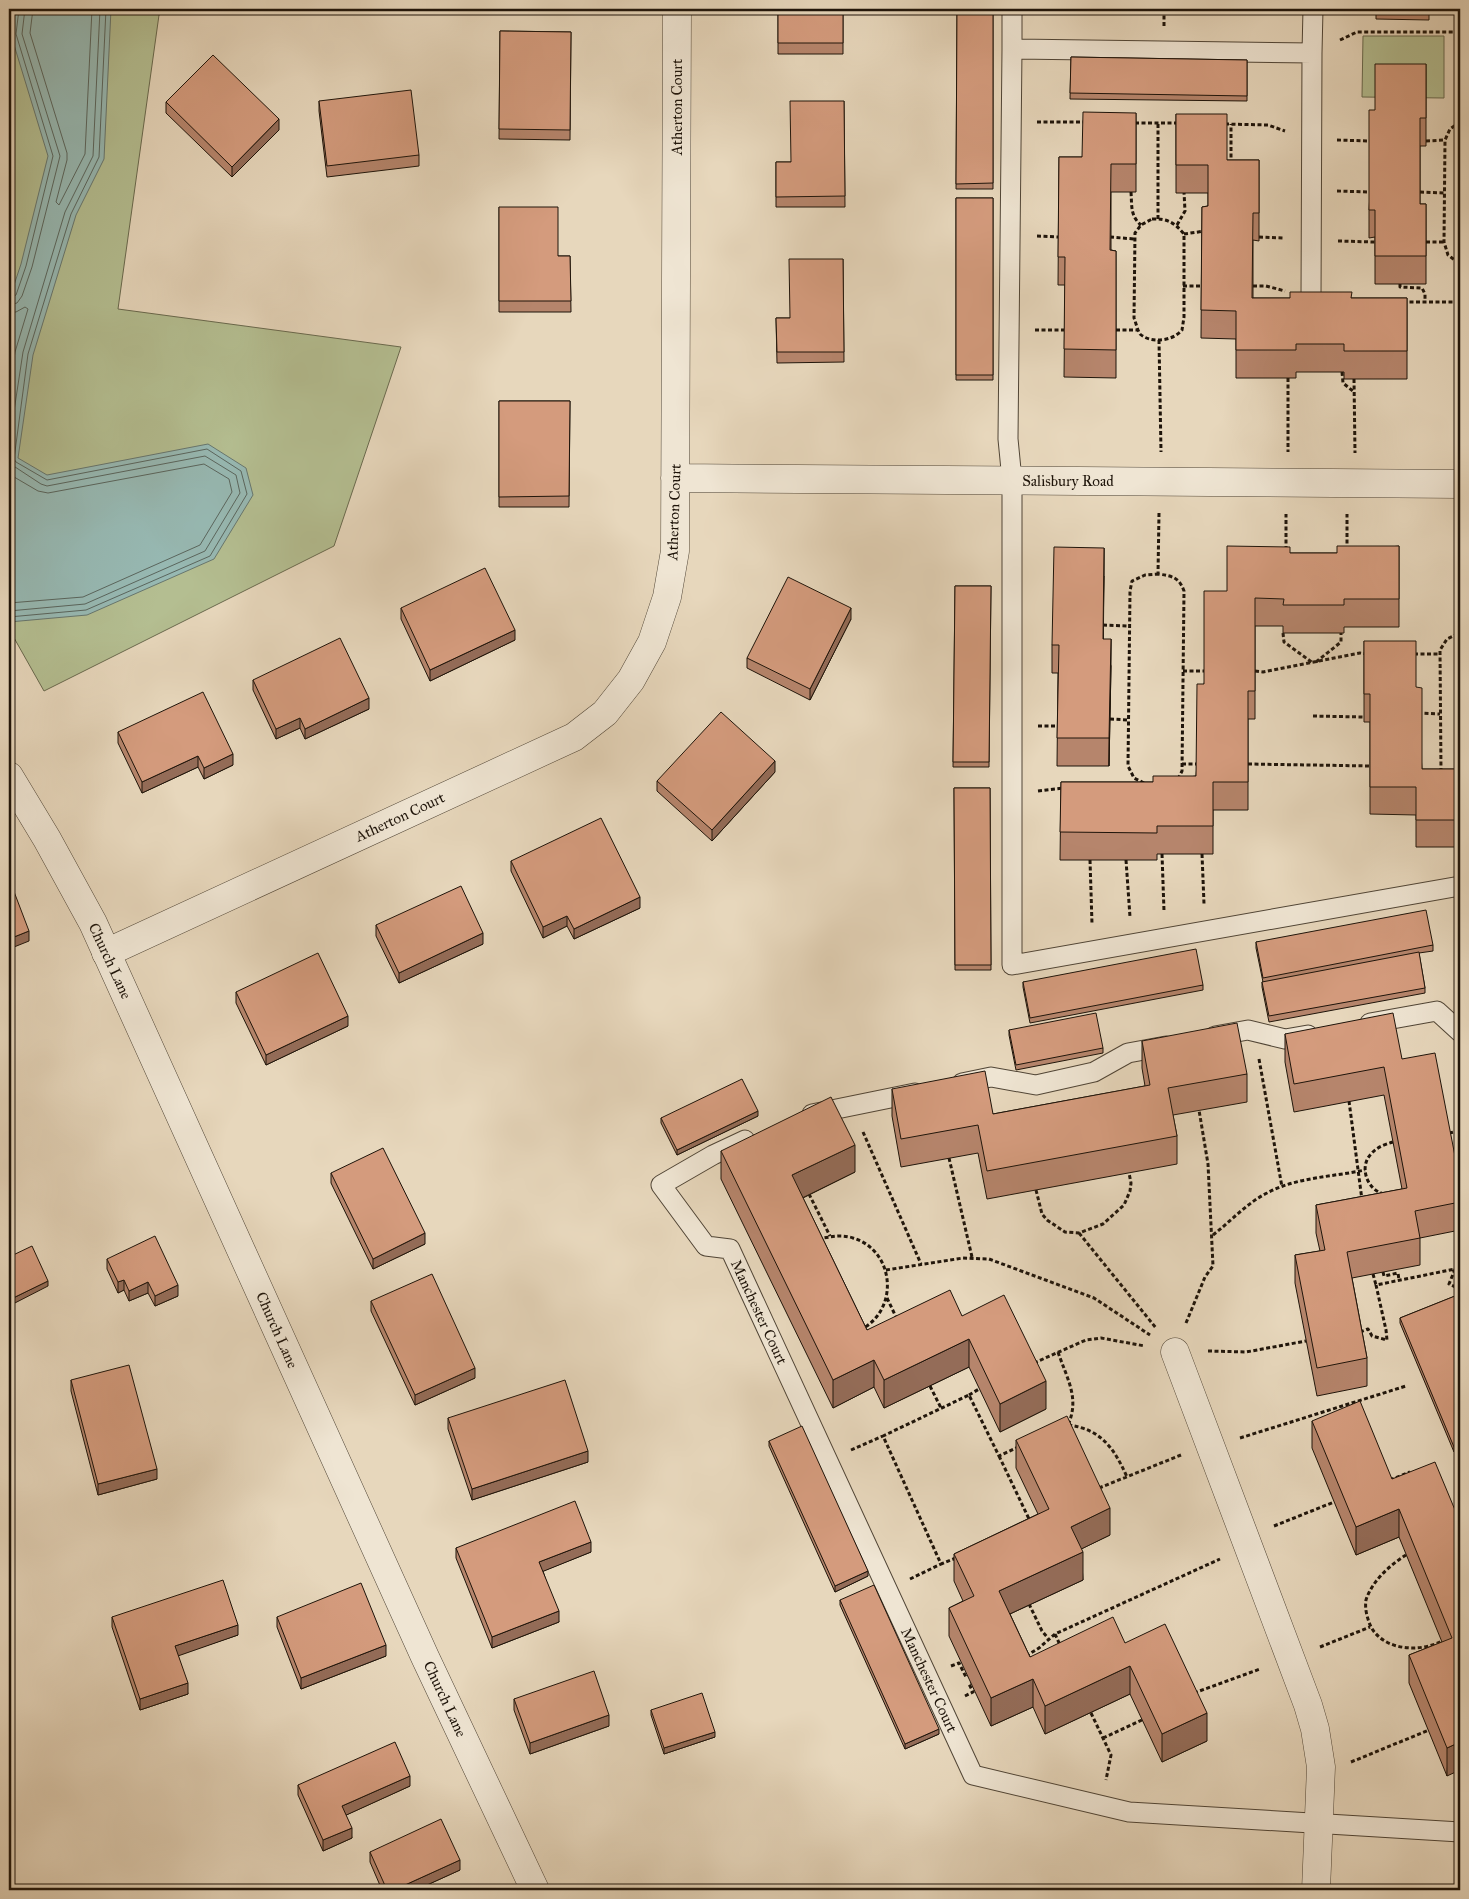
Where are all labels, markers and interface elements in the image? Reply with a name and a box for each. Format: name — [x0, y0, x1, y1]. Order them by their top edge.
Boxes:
street label: Atherton Court — [668, 58, 686, 156]
street label: Atherton Court — [663, 463, 685, 562]
street label: Salisbury Road — [1022, 472, 1114, 490]
street label: Atherton Court — [352, 788, 448, 846]
street label: Church Lane — [85, 920, 135, 1002]
street label: Manchester Court — [727, 1257, 791, 1368]
street label: Church Lane — [252, 1289, 302, 1371]
street label: Manchester Court — [897, 1625, 961, 1736]
street label: Church Lane — [420, 1658, 470, 1740]

